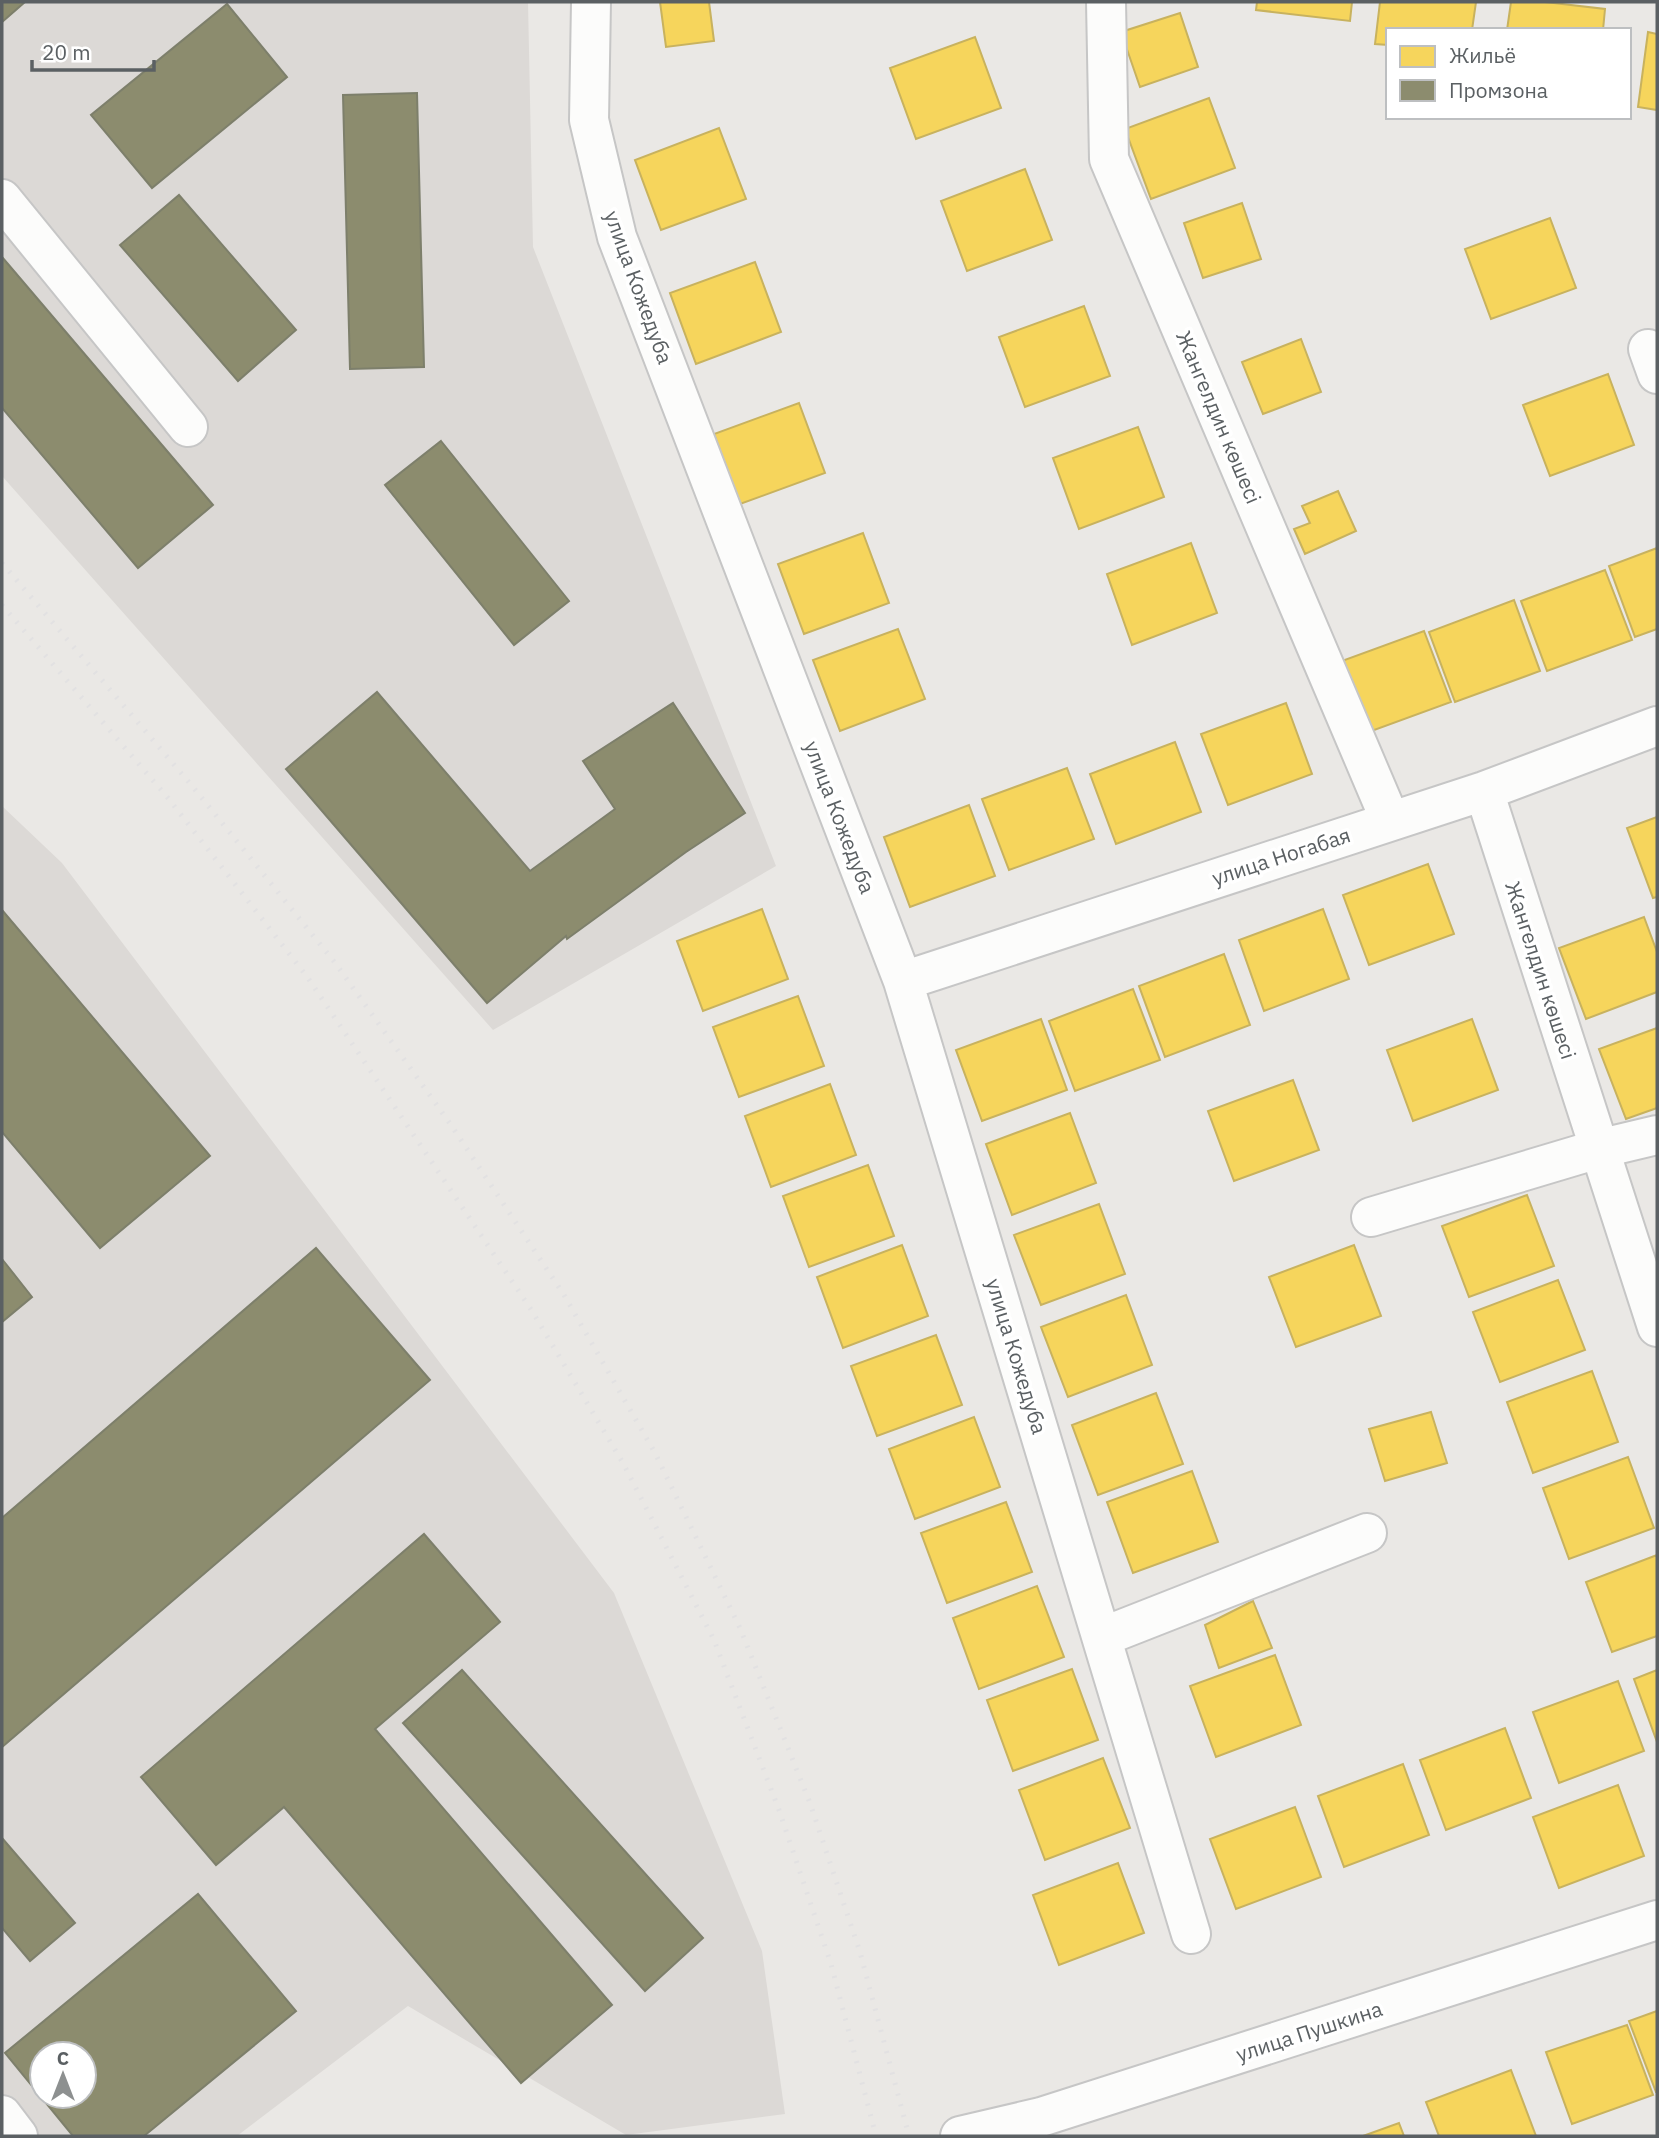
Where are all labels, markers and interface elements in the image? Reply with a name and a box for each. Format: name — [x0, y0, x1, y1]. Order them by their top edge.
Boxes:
scale bar — [32, 28, 154, 72]
legend — [1386, 28, 1631, 119]
text: 20 m — [42, 38, 91, 66]
text: Жильё — [1449, 41, 1516, 69]
text: Промзона — [1449, 76, 1548, 104]
street label: улица Кожедуба — [598, 206, 680, 368]
street label: Жангелдин көшесі — [1170, 326, 1268, 508]
street label: улица Кожедуба — [798, 737, 882, 897]
street label: улица Ногабая — [1208, 820, 1354, 892]
street label: Жангелдин көшесі — [1499, 878, 1583, 1062]
street label: улица Кожедуба — [980, 1275, 1054, 1437]
street label: улица Пушкина — [1232, 1994, 1386, 2068]
north arrow — [28, 2040, 98, 2110]
text: С — [57, 2046, 69, 2070]

